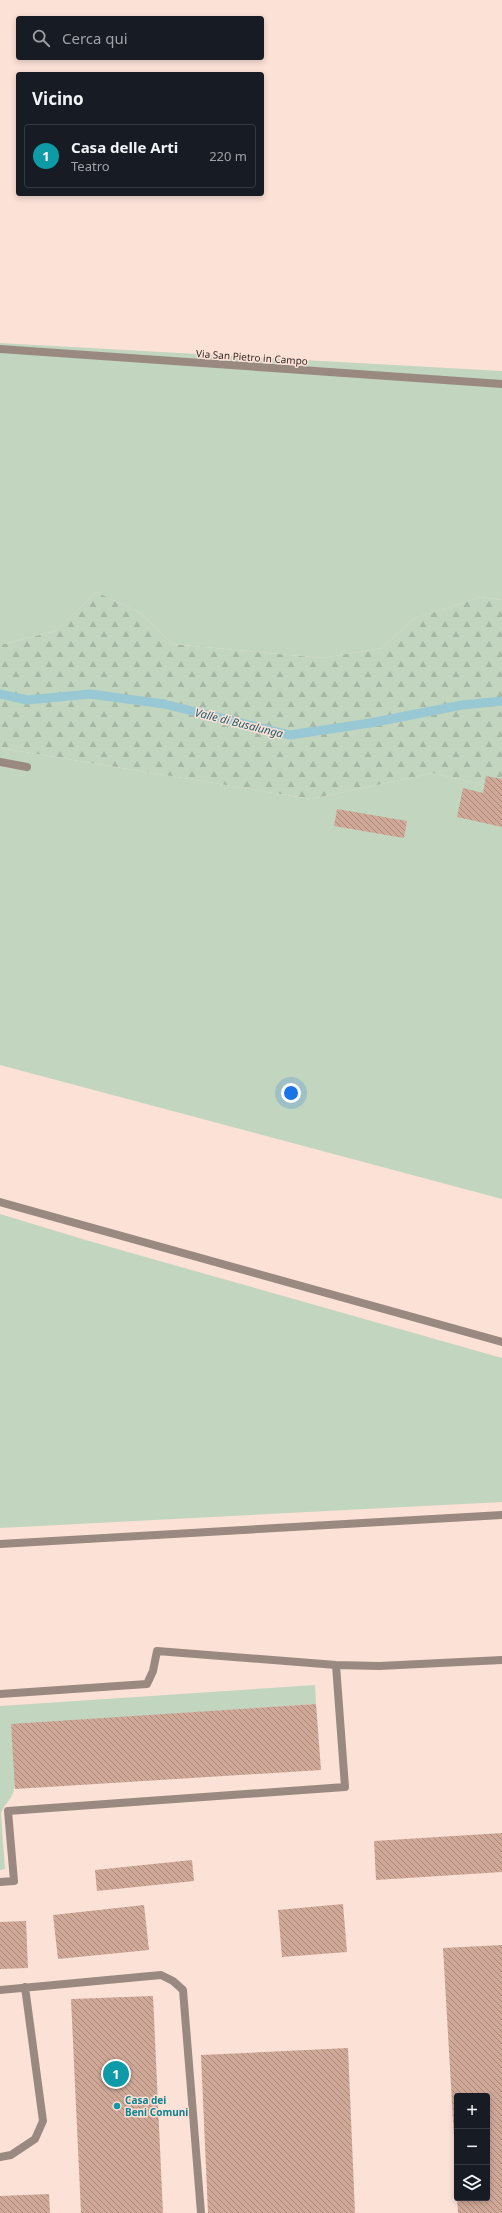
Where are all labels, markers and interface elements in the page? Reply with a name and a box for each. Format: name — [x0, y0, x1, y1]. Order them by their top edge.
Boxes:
search box — [16, 16, 264, 60]
icon: search — [30, 27, 52, 49]
text: Cerca qui — [62, 28, 128, 48]
text: Vicino — [32, 87, 84, 110]
text: Casa delle Arti — [71, 137, 178, 157]
text: 1 — [42, 147, 50, 165]
text: 220 m — [209, 147, 247, 165]
text: Teatro — [71, 157, 110, 175]
street label: Via San Pietro in Campo — [196, 346, 308, 368]
water label: Valle di Busalunga — [193, 704, 285, 741]
your location — [281, 1083, 301, 1103]
pin: 1 — [103, 2059, 129, 2089]
place label: Casa dei Beni Comuni — [125, 2093, 188, 2119]
map controls — [454, 2093, 490, 2201]
button: + — [454, 2093, 490, 2129]
marker: Casa dei Beni Comuni — [112, 2101, 122, 2111]
button: − — [454, 2129, 490, 2165]
button: layers — [454, 2165, 490, 2201]

